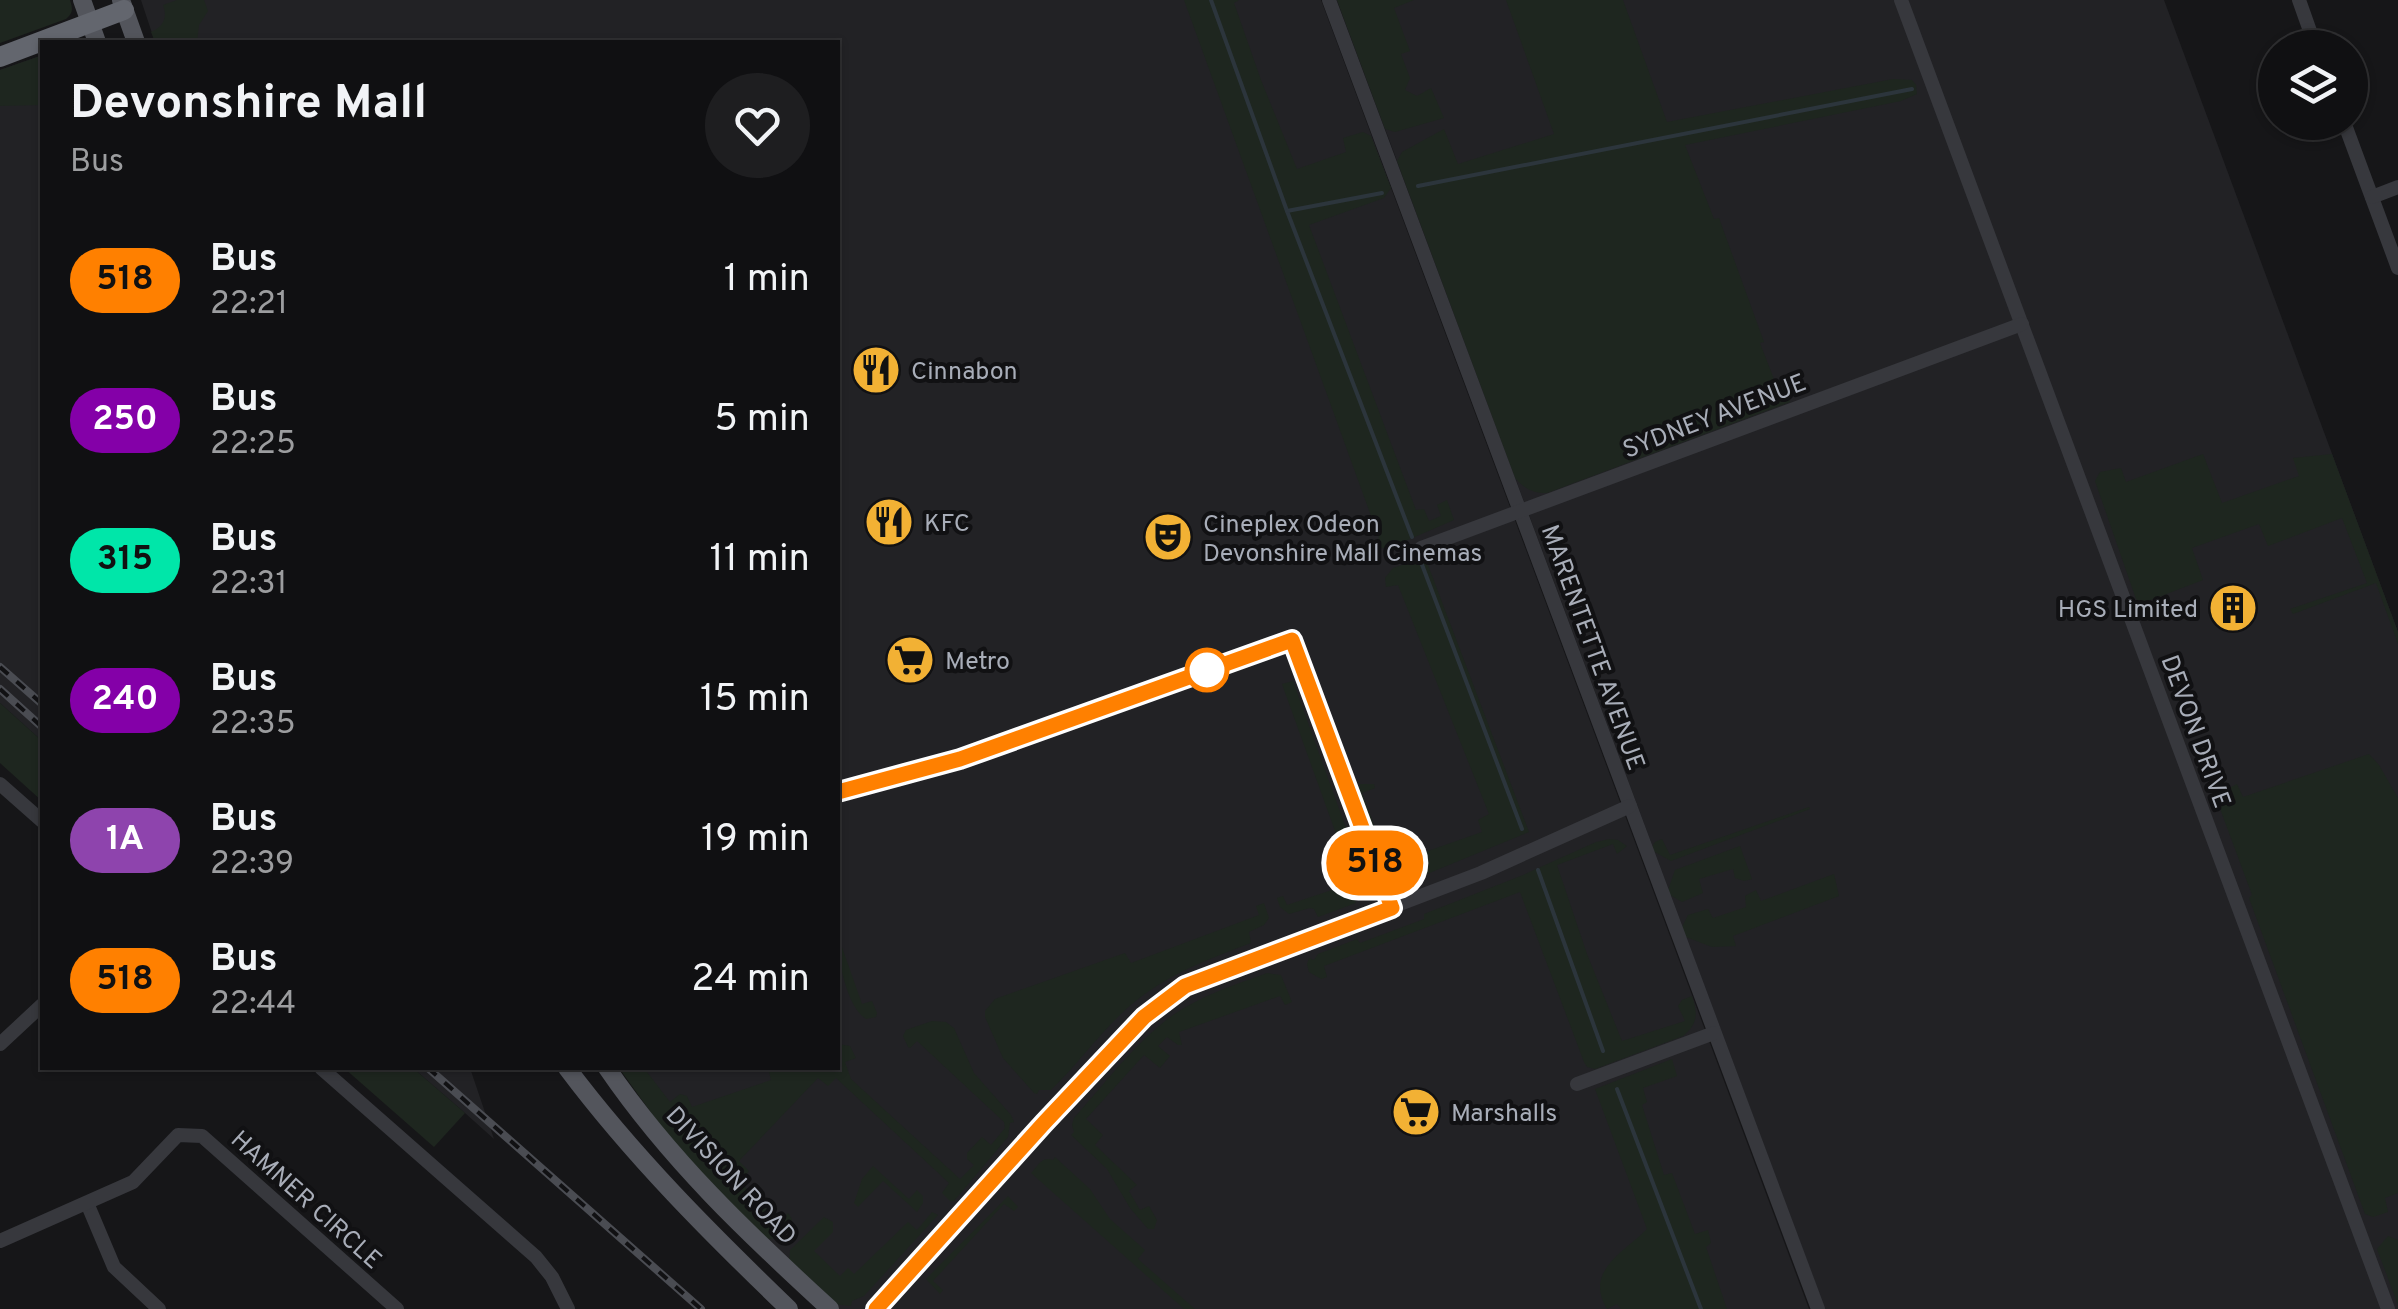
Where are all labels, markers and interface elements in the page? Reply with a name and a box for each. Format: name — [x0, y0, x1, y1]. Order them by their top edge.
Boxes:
map controls — [2258, 30, 2368, 140]
button: layers — [2258, 30, 2368, 140]
button: heart — [705, 73, 810, 178]
text: Devonshire Mall — [70, 75, 427, 135]
text: Bus — [70, 143, 124, 183]
text: Bus — [210, 236, 277, 285]
text: 1 min — [724, 256, 810, 305]
text: 518 — [96, 258, 154, 302]
text: 22:21 — [210, 285, 288, 325]
restaurant icon: Cinnabon — [850, 344, 902, 396]
place label: Cinnabon — [911, 357, 1018, 389]
street label: SYDNEY AVENUE — [1619, 368, 1811, 467]
text: Bus — [210, 376, 277, 425]
text: 5 min — [714, 396, 810, 445]
text: 250 — [92, 398, 158, 442]
text: 22:25 — [210, 425, 296, 465]
restaurant icon: KFC — [863, 496, 915, 548]
place label: KFC — [924, 509, 970, 541]
place label: Cineplex Odeon Devonshire Mall Cinemas — [1203, 510, 1482, 571]
theatre icon: Cineplex Odeon Devonshire Mall Cinemas — [1142, 511, 1194, 563]
text: Bus — [210, 516, 277, 565]
street label: MARENTETTE AVENUE — [1532, 521, 1650, 775]
text: 11 min — [709, 536, 810, 585]
text: 315 — [97, 538, 153, 582]
text: 22:31 — [210, 565, 288, 605]
building icon: HGS Limited — [2207, 582, 2259, 634]
place label: HGS Limited — [2058, 595, 2198, 627]
supermarket icon: Metro — [884, 634, 936, 686]
place label: Metro — [945, 647, 1010, 679]
unlabelled marker — [1186, 649, 1228, 691]
street label: DEVON DRIVE — [2152, 651, 2237, 813]
text: Bus — [210, 656, 277, 705]
text: 15 min — [700, 676, 810, 725]
text: 240 — [92, 678, 158, 722]
text: 22:35 — [210, 705, 296, 745]
text: Bus — [210, 796, 277, 845]
text: 19 min — [701, 816, 810, 865]
text: 1A — [106, 818, 144, 862]
line badge: 518 — [1318, 830, 1432, 896]
text: 518 — [1346, 841, 1404, 885]
text: 22:39 — [210, 845, 294, 885]
text: Bus — [210, 936, 277, 985]
text: 24 min — [691, 956, 810, 1005]
text: 518 — [96, 958, 154, 1002]
text: 22:44 — [210, 985, 296, 1025]
supermarket icon: Marshalls — [1390, 1086, 1442, 1138]
place label: Marshalls — [1451, 1099, 1557, 1131]
street label: DIVISION ROAD — [657, 1101, 802, 1253]
street label: HAMNER CIRCLE — [223, 1125, 387, 1278]

